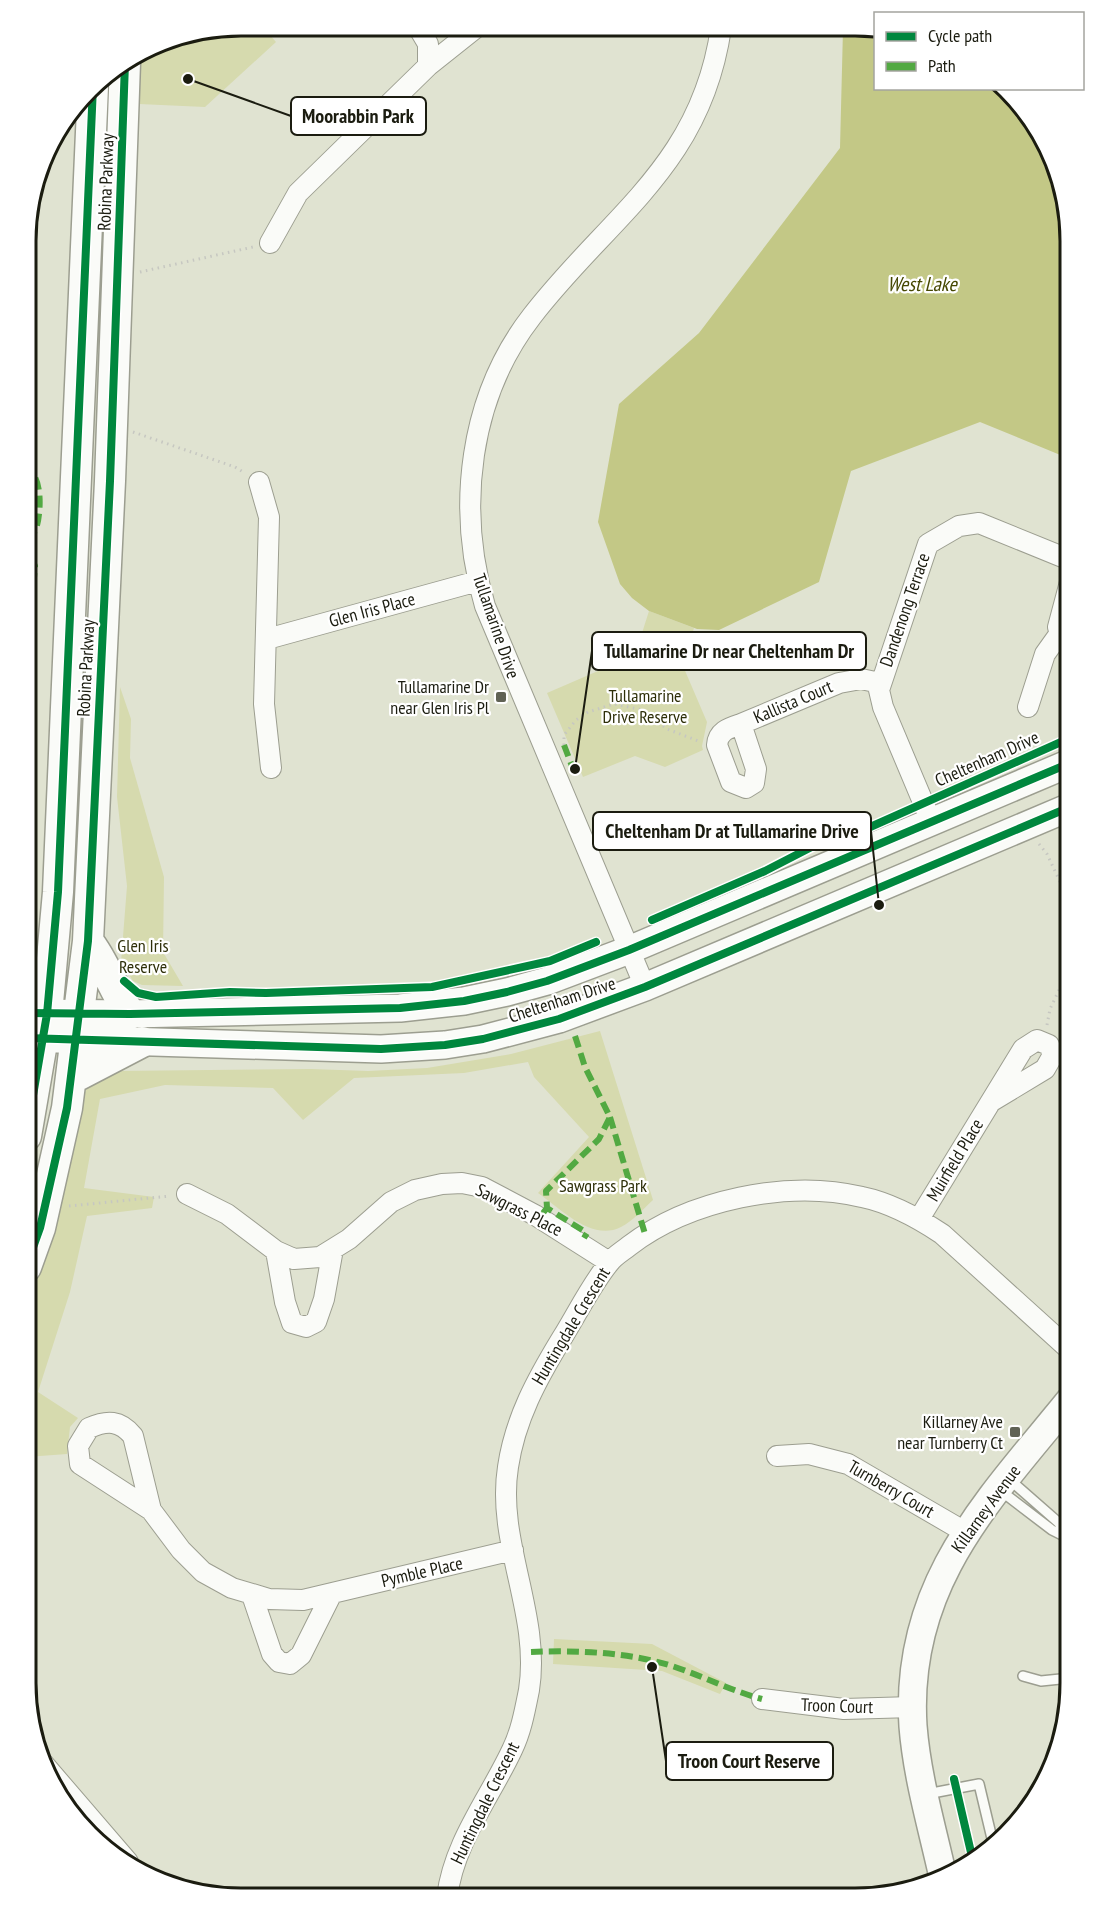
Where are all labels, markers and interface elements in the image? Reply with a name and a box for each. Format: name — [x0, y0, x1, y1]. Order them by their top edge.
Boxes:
legend — [874, 12, 1084, 90]
text: Cycle path — [928, 24, 992, 47]
text: Path — [928, 54, 956, 77]
callout: Moorabbin Park — [291, 97, 426, 135]
text: Moorabbin Park — [302, 103, 415, 129]
street label: Robina Parkway — [92, 133, 119, 231]
water label: West Lake — [887, 271, 958, 297]
street label: Dandenong Terrace — [874, 550, 935, 670]
street label: Tullamarine Drive — [468, 570, 525, 681]
street label: Glen Iris Place — [326, 587, 417, 632]
street label: Robina Parkway — [71, 618, 100, 717]
callout: Tullamarine Dr near Cheltenham Dr — [592, 632, 866, 670]
text: Tullamarine Dr near Cheltenham Dr — [604, 638, 854, 664]
place label: Tullamarine Dr near Glen Iris Pl — [390, 675, 490, 719]
street label: Kallista Court — [750, 675, 836, 728]
park label: Tullamarine Drive Reserve — [603, 684, 687, 728]
marker: Tullamarine Dr near Glen Iris Pl — [494, 690, 508, 704]
street label: Cheltenham Drive — [931, 725, 1042, 792]
callout: Cheltenham Dr at Tullamarine Drive — [593, 812, 871, 850]
text: Cheltenham Dr at Tullamarine Drive — [605, 818, 859, 844]
park label: Glen Iris Reserve — [117, 934, 169, 978]
street label: Cheltenham Drive — [505, 971, 618, 1028]
street label: Muirfield Place — [921, 1114, 988, 1205]
park label: Sawgrass Park — [559, 1174, 647, 1197]
street label: Sawgrass Place — [472, 1178, 566, 1241]
street label: Huntingdale Crescent — [526, 1263, 615, 1389]
place label: Killarney Ave near Turnberry Ct — [897, 1410, 1003, 1454]
marker: Killarney Ave near Turnberry Ct — [1008, 1425, 1022, 1439]
street label: Turnberry Court — [844, 1455, 939, 1523]
street label: Killarney Avenue — [946, 1460, 1025, 1557]
street label: Pymble Place — [379, 1551, 465, 1592]
street label: Troon Court — [800, 1693, 874, 1718]
street label: Huntingdale Crescent — [445, 1738, 524, 1868]
callout: Troon Court Reserve — [666, 1742, 833, 1780]
text: Troon Court Reserve — [678, 1748, 820, 1774]

